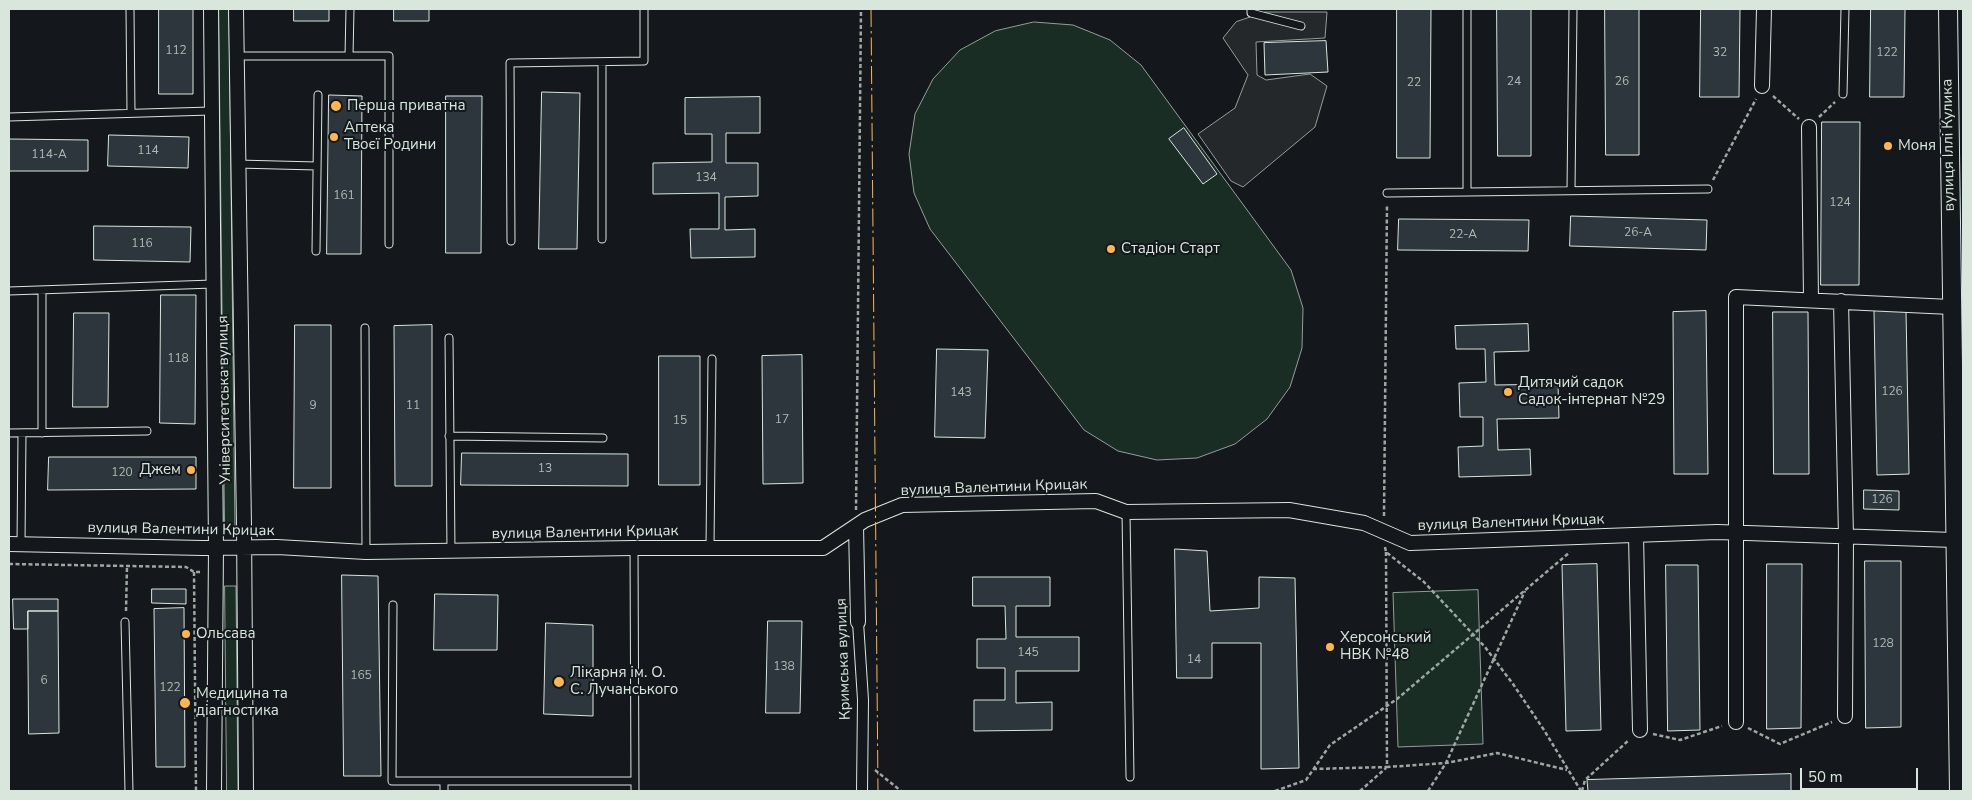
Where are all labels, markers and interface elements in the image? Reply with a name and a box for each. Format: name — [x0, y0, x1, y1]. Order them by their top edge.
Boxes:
house number: 112 — [165, 44, 187, 58]
house number: 32 — [1713, 46, 1727, 60]
house number: 122 — [1876, 46, 1898, 60]
house number: 24 — [1507, 75, 1521, 89]
house number: 26 — [1615, 75, 1629, 89]
house number: 22 — [1407, 76, 1421, 90]
street label: вулиця Іллі Кулика — [1939, 79, 1959, 211]
place label: Перша приватна — [347, 97, 466, 115]
marker: Перша приватна — [329, 99, 343, 113]
place label: Аптека Твоєї Родини — [344, 119, 436, 154]
marker: Аптека Твоєї Родини — [328, 131, 340, 143]
place label: Моня — [1898, 137, 1936, 155]
marker: Моня — [1882, 140, 1894, 152]
house number: 114 — [137, 144, 159, 158]
house number: 114-А — [31, 148, 67, 162]
house number: 134 — [695, 171, 717, 185]
house number: 161 — [333, 189, 355, 203]
house number: 124 — [1829, 196, 1851, 210]
house number: 26-А — [1624, 226, 1652, 240]
house number: 22-А — [1449, 228, 1477, 242]
house number: 116 — [131, 237, 153, 251]
place label: Стадіон Старт — [1121, 240, 1220, 258]
marker: Стадіон Старт — [1105, 243, 1117, 255]
street label: Університетська вулиця — [215, 315, 235, 485]
house number: 118 — [167, 352, 189, 366]
place label: Дитячий садок Садок-інтернат №29 — [1518, 374, 1665, 409]
house number: 126 — [1881, 385, 1903, 399]
house number: 143 — [950, 386, 972, 400]
marker: Дитячий садок Садок-інтернат №29 — [1502, 386, 1514, 398]
house number: 9 — [309, 399, 317, 413]
house number: 11 — [406, 399, 420, 413]
house number: 17 — [775, 413, 789, 427]
house number: 15 — [673, 414, 687, 428]
place label: Джем — [140, 461, 181, 479]
house number: 13 — [538, 462, 552, 476]
marker: Джем — [185, 464, 197, 476]
house number: 120 — [111, 466, 133, 480]
street label: вулиця Валентини Крицак — [900, 476, 1088, 500]
house number: 126 — [1871, 493, 1893, 507]
street label: вулиця Валентини Крицак — [1417, 511, 1605, 535]
street label: вулиця Валентини Крицак — [87, 519, 275, 541]
street label: вулиця Валентини Крицак — [491, 522, 679, 544]
street label: Кримська вулиця — [833, 598, 855, 720]
place label: Ольсава — [196, 625, 255, 643]
marker: Ольсава — [180, 628, 192, 640]
place label: Херсонський НВК №48 — [1340, 629, 1432, 664]
house number: 128 — [1872, 637, 1894, 651]
marker: Херсонський НВК №48 — [1324, 641, 1336, 653]
house number: 145 — [1017, 646, 1039, 660]
house number: 14 — [1187, 653, 1201, 667]
house number: 138 — [773, 660, 795, 674]
place label: Лікарня ім. О. С. Лучанського — [570, 664, 678, 699]
house number: 165 — [350, 669, 372, 683]
house number: 6 — [40, 674, 48, 688]
marker: Лікарня ім. О. С. Лучанського — [552, 675, 566, 689]
house number: 122 — [159, 681, 181, 695]
place label: Медицина та діагностика — [196, 685, 288, 720]
marker: Медицина та діагностика — [178, 696, 192, 710]
scale bar — [1802, 758, 1920, 790]
text: 50 m — [1808, 767, 1843, 787]

